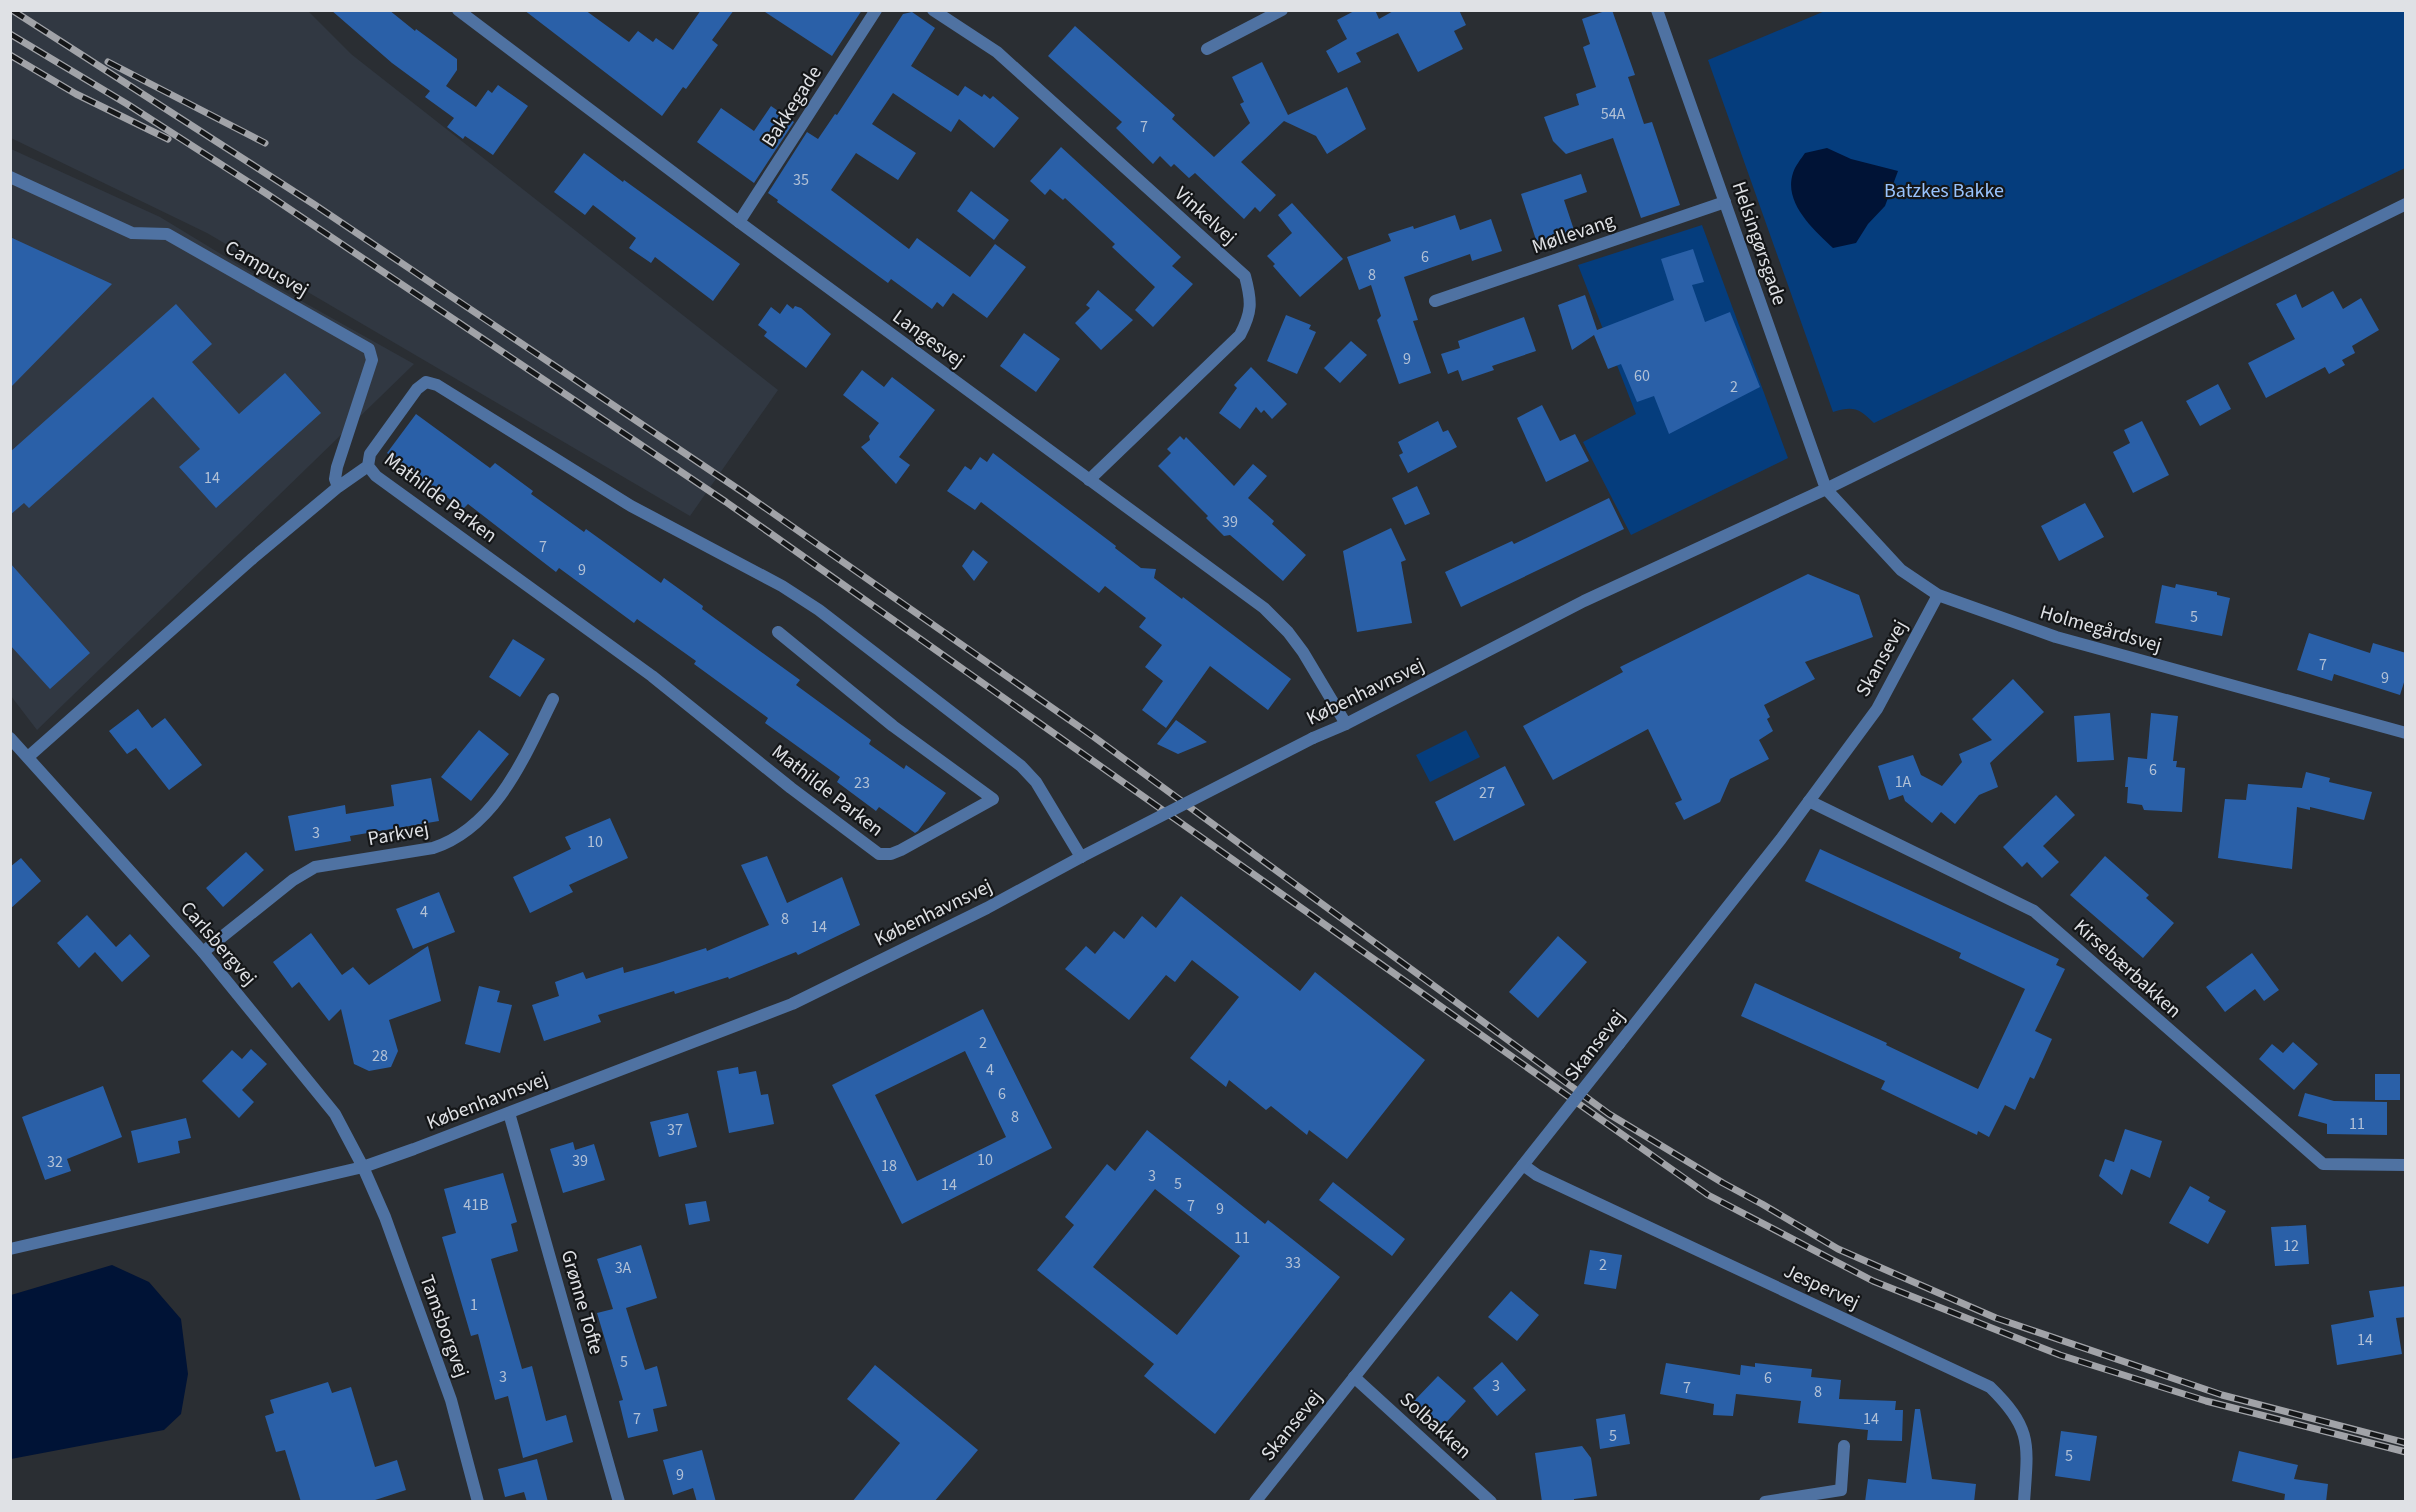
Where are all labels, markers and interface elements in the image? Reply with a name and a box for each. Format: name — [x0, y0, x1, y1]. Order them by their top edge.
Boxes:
street label: Bakkegade — [755, 60, 829, 153]
house number: 54A — [1601, 103, 1626, 125]
house number: 7 — [1140, 116, 1148, 138]
house number: 35 — [793, 169, 809, 191]
park label: Batzkes Bakke — [1884, 177, 2004, 205]
street label: Helsingørsgade — [1725, 178, 1793, 309]
street label: Vinkelvej — [1168, 180, 1243, 251]
street label: Møllevang — [1528, 207, 1618, 261]
street label: Campusvej — [219, 234, 314, 304]
house number: 6 — [1421, 246, 1429, 268]
house number: 8 — [1368, 264, 1376, 286]
street label: Langesvej — [887, 303, 970, 375]
house number: 9 — [1403, 348, 1411, 370]
house number: 60 — [1634, 365, 1650, 387]
house number: 2 — [1730, 376, 1738, 398]
street label: Mathilde Parken — [378, 446, 503, 550]
house number: 14 — [204, 467, 220, 489]
house number: 39 — [1222, 511, 1238, 533]
house number: 7 — [539, 536, 547, 558]
house number: 9 — [578, 559, 586, 581]
street label: Holmegårdsvej — [2037, 598, 2165, 660]
house number: 5 — [2190, 606, 2198, 628]
street label: Skansevej — [1849, 615, 1914, 702]
street label: Københavnsvej — [1302, 651, 1429, 733]
house number: 7 — [2319, 654, 2327, 676]
house number: 9 — [2381, 667, 2389, 689]
street label: Mathilde Parken — [766, 738, 889, 843]
house number: 6 — [2149, 759, 2157, 781]
house number: 1A — [1895, 771, 1912, 793]
house number: 23 — [854, 772, 870, 794]
house number: 27 — [1479, 782, 1495, 804]
street label: Parkvej — [365, 815, 431, 853]
house number: 3 — [312, 822, 320, 844]
house number: 10 — [587, 831, 603, 853]
street label: Københavnsvej — [870, 872, 997, 954]
street label: Carlsbergvej — [174, 895, 263, 992]
house number: 4 — [420, 901, 428, 923]
house number: 8 — [781, 908, 789, 930]
street label: Kirsebærbakken — [2067, 913, 2187, 1025]
house number: 14 — [811, 916, 827, 938]
street label: Skansevej — [1558, 1004, 1632, 1087]
house number: 2 — [979, 1032, 987, 1054]
house number: 28 — [372, 1045, 388, 1067]
house number: 4 — [986, 1059, 994, 1081]
street label: Københavnsvej — [423, 1065, 552, 1137]
house number: 6 — [998, 1083, 1006, 1105]
house number: 8 — [1011, 1106, 1019, 1128]
house number: 11 — [2349, 1113, 2365, 1135]
house number: 37 — [667, 1119, 683, 1141]
house number: 10 — [977, 1149, 993, 1171]
house number: 39 — [572, 1150, 588, 1172]
house number: 32 — [47, 1151, 63, 1173]
house number: 18 — [881, 1155, 897, 1177]
house number: 3 — [1148, 1165, 1156, 1187]
house number: 5 — [1174, 1173, 1182, 1195]
house number: 14 — [941, 1174, 957, 1196]
house number: 41B — [463, 1194, 489, 1216]
house number: 7 — [1187, 1195, 1195, 1217]
house number: 9 — [1216, 1198, 1224, 1220]
house number: 11 — [1234, 1227, 1250, 1249]
house number: 12 — [2283, 1235, 2299, 1257]
street label: Grønne Tofte — [554, 1247, 610, 1358]
house number: 33 — [1285, 1252, 1301, 1274]
house number: 2 — [1599, 1254, 1607, 1276]
house number: 3A — [615, 1257, 632, 1279]
street label: Jespervej — [1779, 1257, 1864, 1317]
street label: Tamsborgvej — [413, 1271, 476, 1381]
house number: 1 — [470, 1294, 478, 1316]
house number: 14 — [2357, 1329, 2373, 1351]
house number: 5 — [620, 1351, 628, 1373]
house number: 3 — [499, 1366, 507, 1388]
house number: 6 — [1764, 1367, 1772, 1389]
house number: 3 — [1492, 1375, 1500, 1397]
house number: 7 — [1683, 1377, 1691, 1399]
house number: 8 — [1814, 1381, 1822, 1403]
street label: Skansevej — [1254, 1384, 1329, 1467]
street label: Solbakken — [1393, 1386, 1477, 1466]
house number: 7 — [633, 1408, 641, 1430]
house number: 14 — [1863, 1408, 1879, 1430]
house number: 5 — [1609, 1425, 1617, 1447]
house number: 5 — [2065, 1445, 2073, 1467]
house number: 9 — [676, 1464, 684, 1486]

